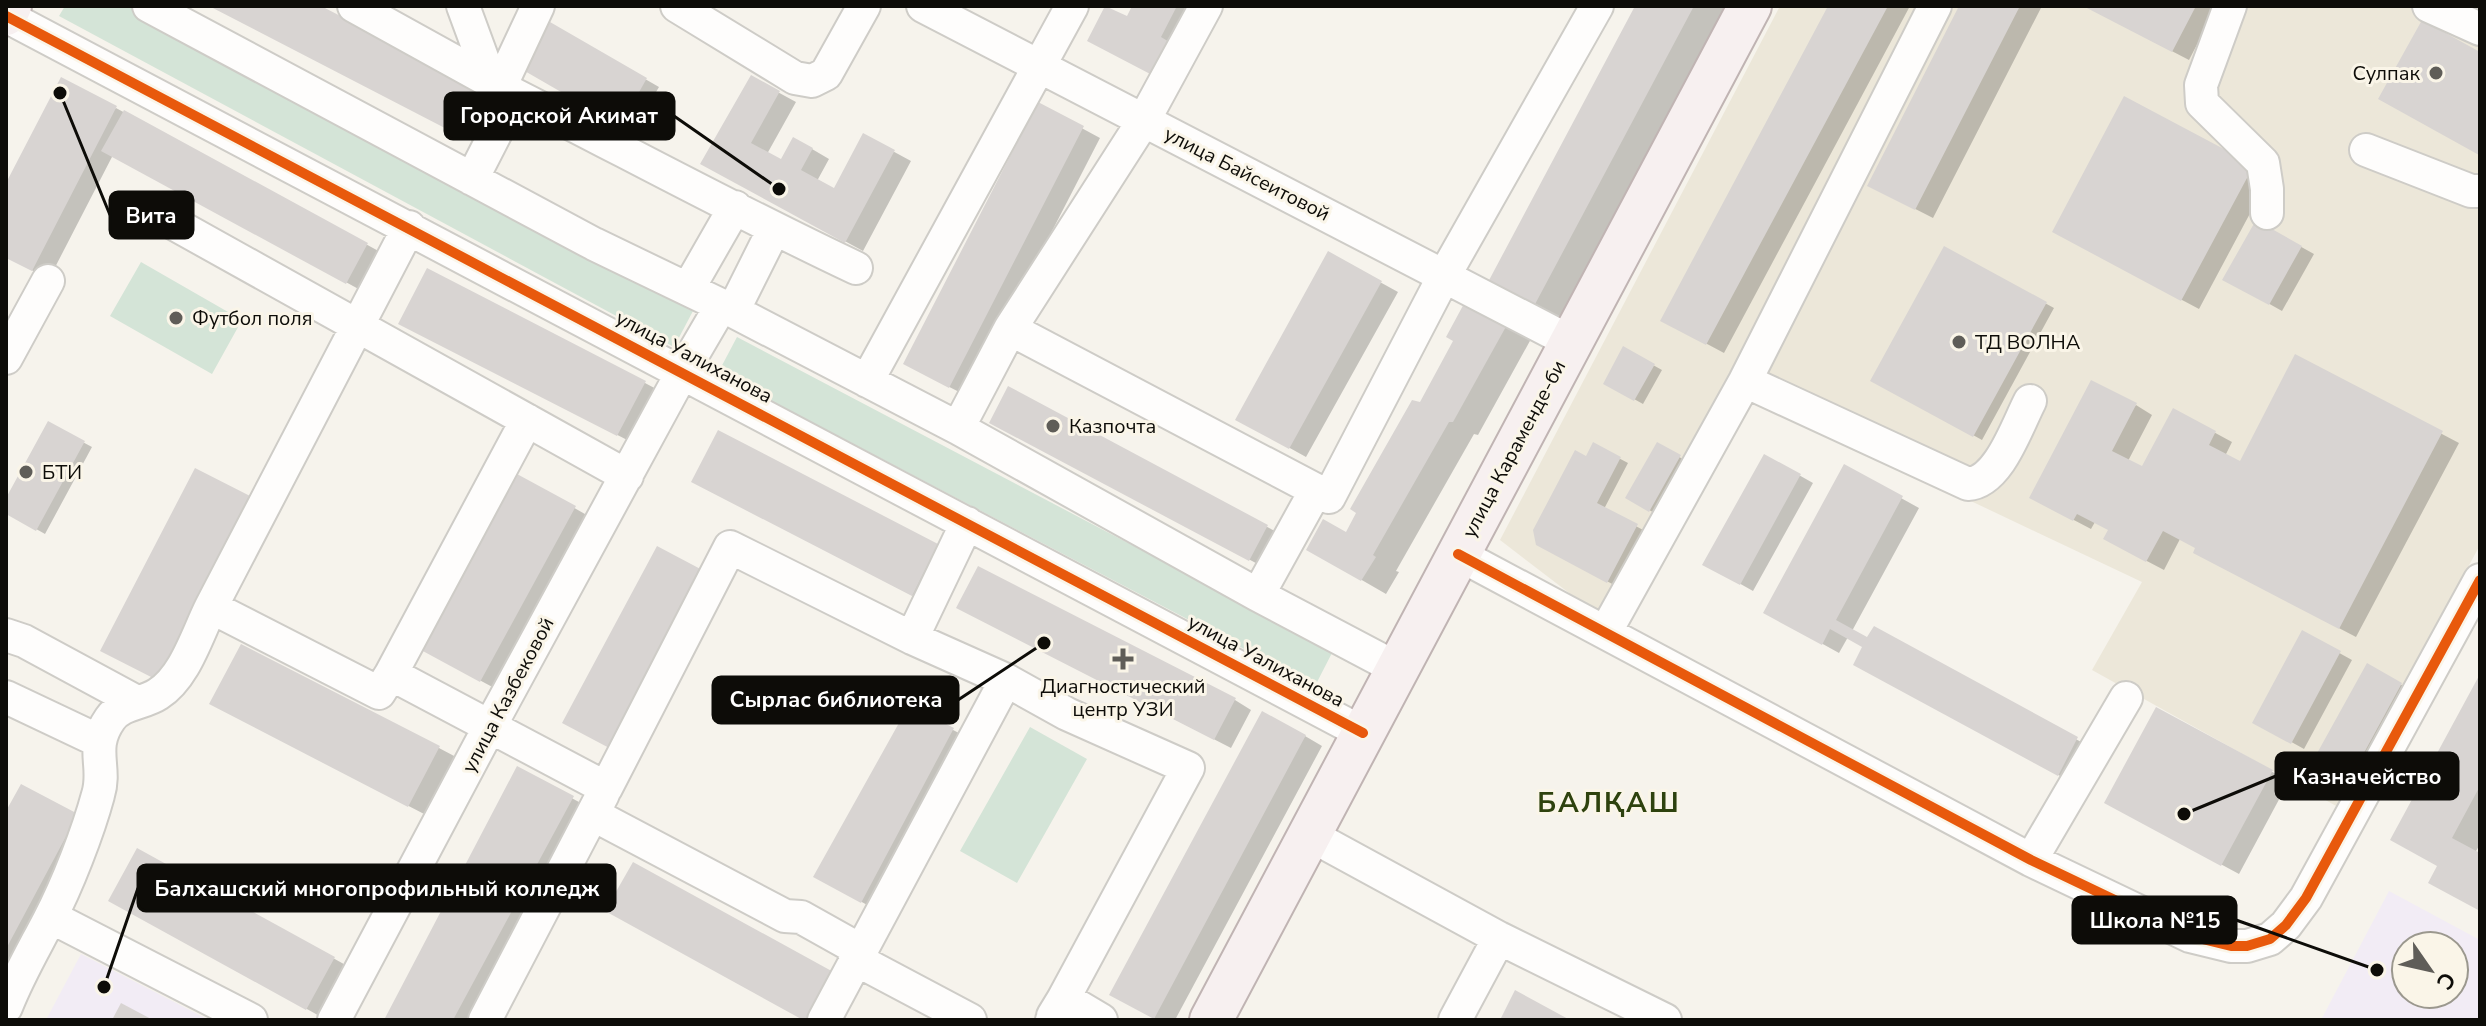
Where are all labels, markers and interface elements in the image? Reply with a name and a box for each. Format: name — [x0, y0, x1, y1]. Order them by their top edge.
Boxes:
place label: Сулпак — [2353, 60, 2420, 87]
marker: Сулпак — [2427, 64, 2445, 82]
callout: Городской Акимат — [445, 93, 674, 139]
text: Городской Акимат — [460, 101, 658, 131]
street label: улица Байсеитовой — [1159, 121, 1335, 227]
callout: Вита — [110, 192, 193, 238]
text: Вита — [125, 201, 177, 231]
street label: улица Уалиханова — [611, 304, 777, 410]
place label: Футбол поля — [192, 305, 312, 332]
marker: Футбол поля — [167, 309, 185, 327]
place label: ТД ВОЛНА — [1975, 329, 2081, 356]
marker: ТД ВОЛНА — [1950, 333, 1968, 351]
street label: улица Караменде-би — [1456, 356, 1572, 542]
place label: Казпочта — [1069, 413, 1156, 440]
marker: Казпочта — [1044, 417, 1062, 435]
place label: БТИ — [42, 459, 82, 486]
marker: БТИ — [17, 463, 35, 481]
street label: улица Уалиханова — [1183, 608, 1349, 714]
street label: улица Казбековой — [456, 613, 560, 777]
marker: Диагностический центр УЗИ — [1112, 648, 1134, 670]
place label: Диагностический центр УЗИ — [1040, 673, 1206, 723]
callout: Сырлас библиотека — [713, 677, 958, 723]
text: Сырлас библиотека — [729, 685, 943, 715]
callout: Казначейство — [2276, 753, 2458, 799]
text: Казначейство — [2292, 762, 2442, 792]
district label: БАЛҚАШ — [1537, 784, 1681, 822]
callout: Балхашский многопрофильный колледж — [138, 865, 615, 911]
text: Балхашский многопрофильный колледж — [155, 874, 600, 904]
callout: Школа №15 — [2073, 897, 2236, 943]
text: Школа №15 — [2090, 906, 2220, 936]
north arrow — [2390, 930, 2470, 1010]
text: С — [2429, 966, 2462, 995]

